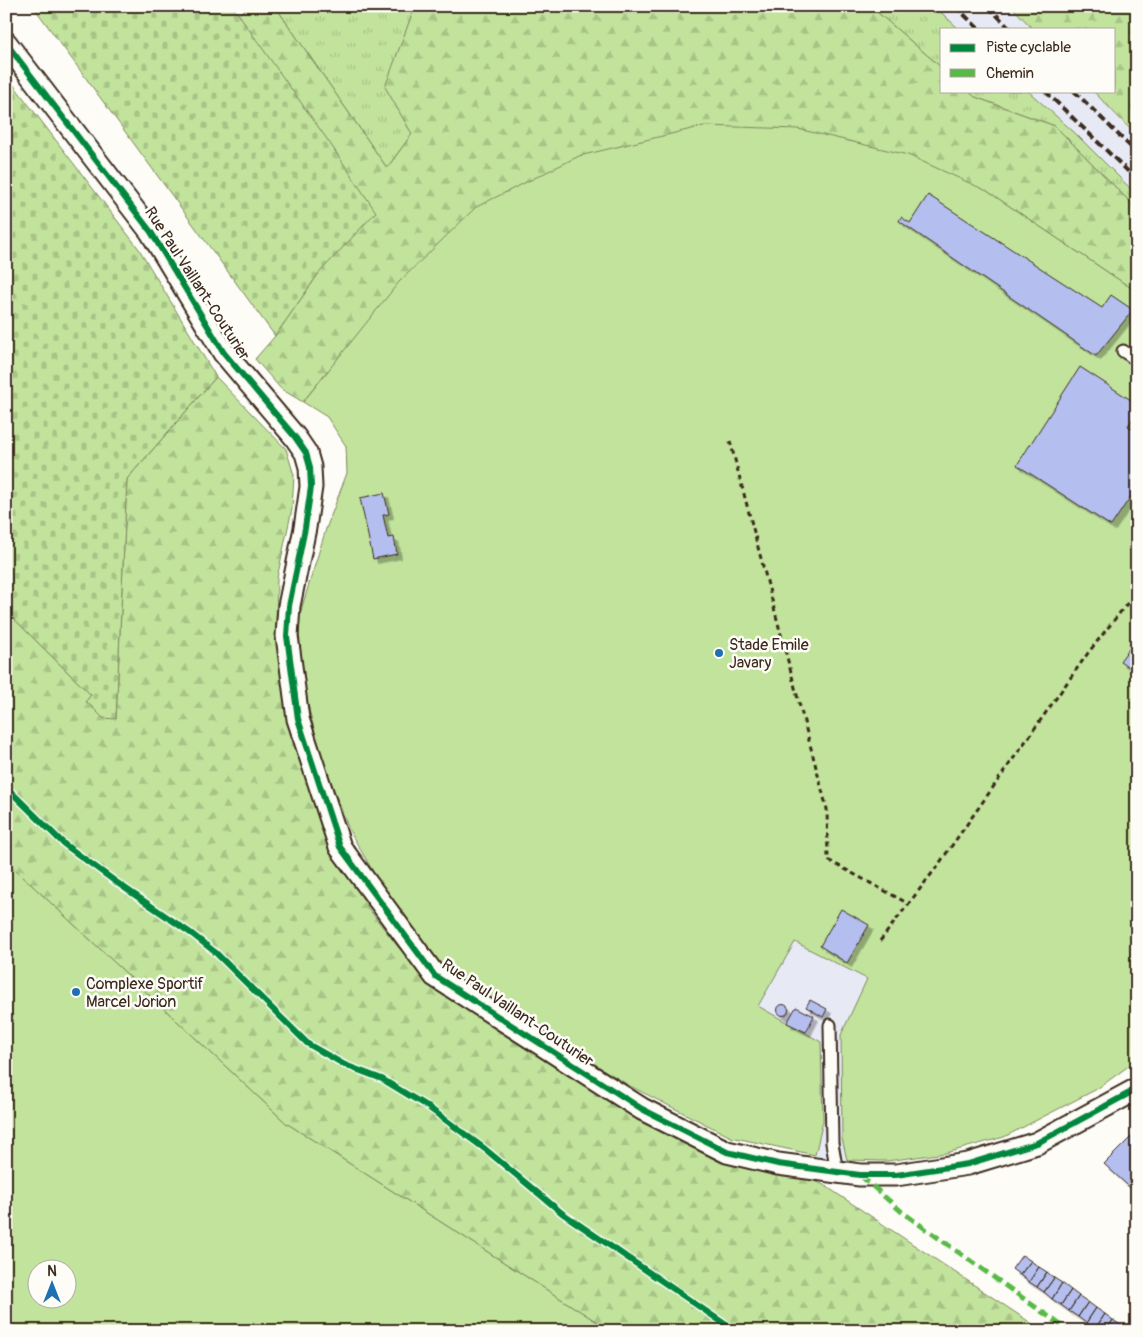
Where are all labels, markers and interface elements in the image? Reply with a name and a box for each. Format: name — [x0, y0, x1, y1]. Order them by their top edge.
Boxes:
legend — [940, 28, 1116, 92]
text: Piste cyclable — [986, 38, 1071, 57]
text: Chemin — [986, 64, 1034, 83]
street label: Rue Paul Vaillant-Couturier — [140, 203, 254, 364]
place label: Stade Emile Javary — [729, 635, 809, 673]
marker: Stade Emile Javary — [713, 647, 725, 659]
street label: Rue Paul Vaillant-Couturier — [438, 954, 598, 1071]
place label: Complexe Sportif Marcel Jorion — [86, 974, 204, 1012]
marker: Complexe Sportif Marcel Jorion — [70, 986, 82, 998]
north arrow — [28, 1260, 78, 1310]
text: N — [47, 1263, 57, 1280]

